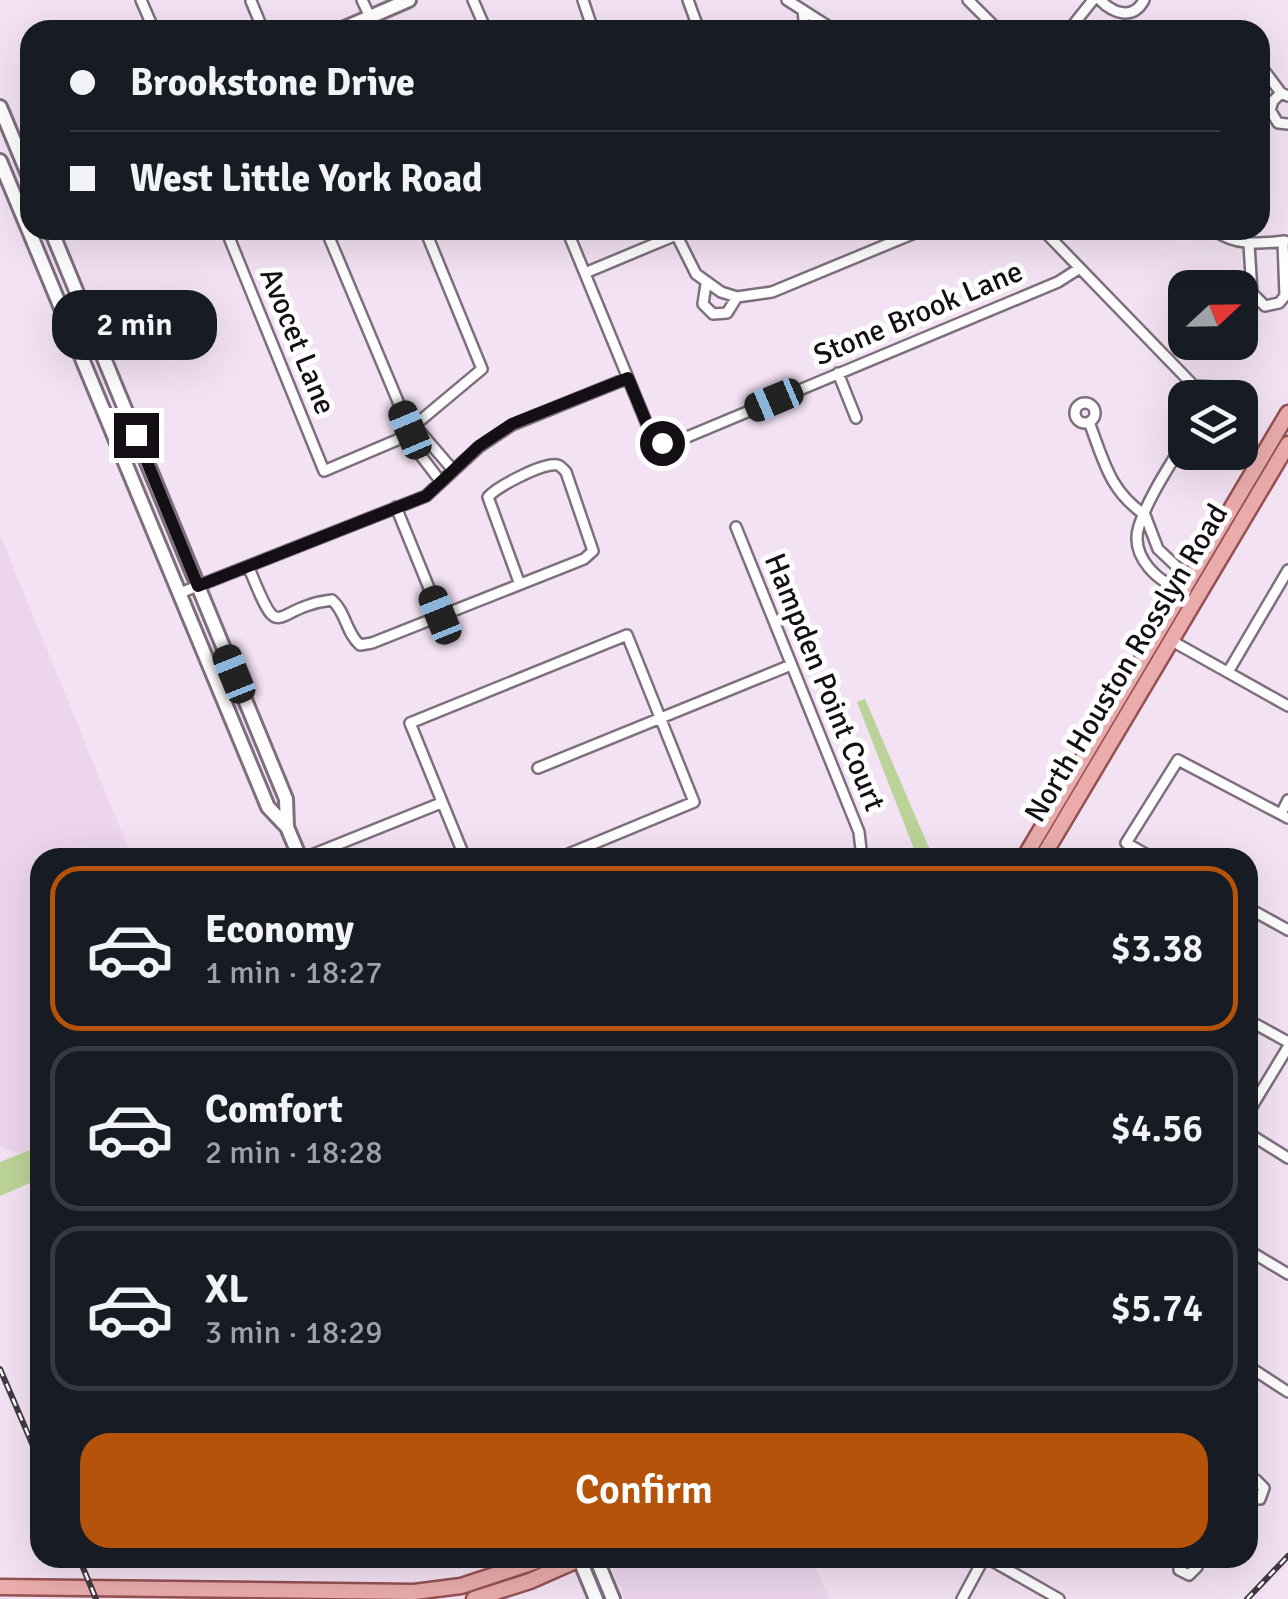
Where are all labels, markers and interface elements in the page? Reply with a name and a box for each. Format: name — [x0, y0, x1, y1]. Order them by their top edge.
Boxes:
text: Brookstone Drive — [130, 59, 415, 106]
text: West Little York Road — [130, 155, 482, 202]
street label: Stone Brook Lane — [808, 253, 1028, 374]
street label: Avocet Lane — [251, 263, 344, 420]
north arrow — [1168, 270, 1258, 360]
map controls — [1168, 270, 1258, 470]
callout: 2 min — [54, 290, 218, 360]
text: 2 min — [96, 305, 173, 344]
car — [741, 374, 807, 426]
button: layers — [1168, 380, 1258, 470]
car — [384, 397, 436, 463]
route end — [114, 413, 159, 458]
route start — [640, 421, 685, 466]
street label: North Houston Rosslyn Road — [1017, 498, 1236, 829]
street label: Hampden Point Court — [756, 548, 893, 816]
car — [415, 582, 465, 648]
car — [209, 641, 259, 707]
icon: car — [85, 904, 175, 994]
text: Economy — [205, 906, 354, 953]
text: $3.38 — [1110, 925, 1203, 972]
text: 1 min · 18:27 — [205, 953, 383, 992]
icon: car — [85, 1084, 175, 1174]
text: Comfort — [205, 1086, 343, 1133]
text: $4.56 — [1110, 1105, 1203, 1152]
text: 2 min · 18:28 — [205, 1133, 383, 1172]
icon: car — [85, 1264, 175, 1354]
text: XL — [205, 1266, 248, 1313]
text: $5.74 — [1110, 1285, 1203, 1332]
text: 3 min · 18:29 — [205, 1313, 383, 1352]
button: Confirm — [80, 1433, 1208, 1548]

